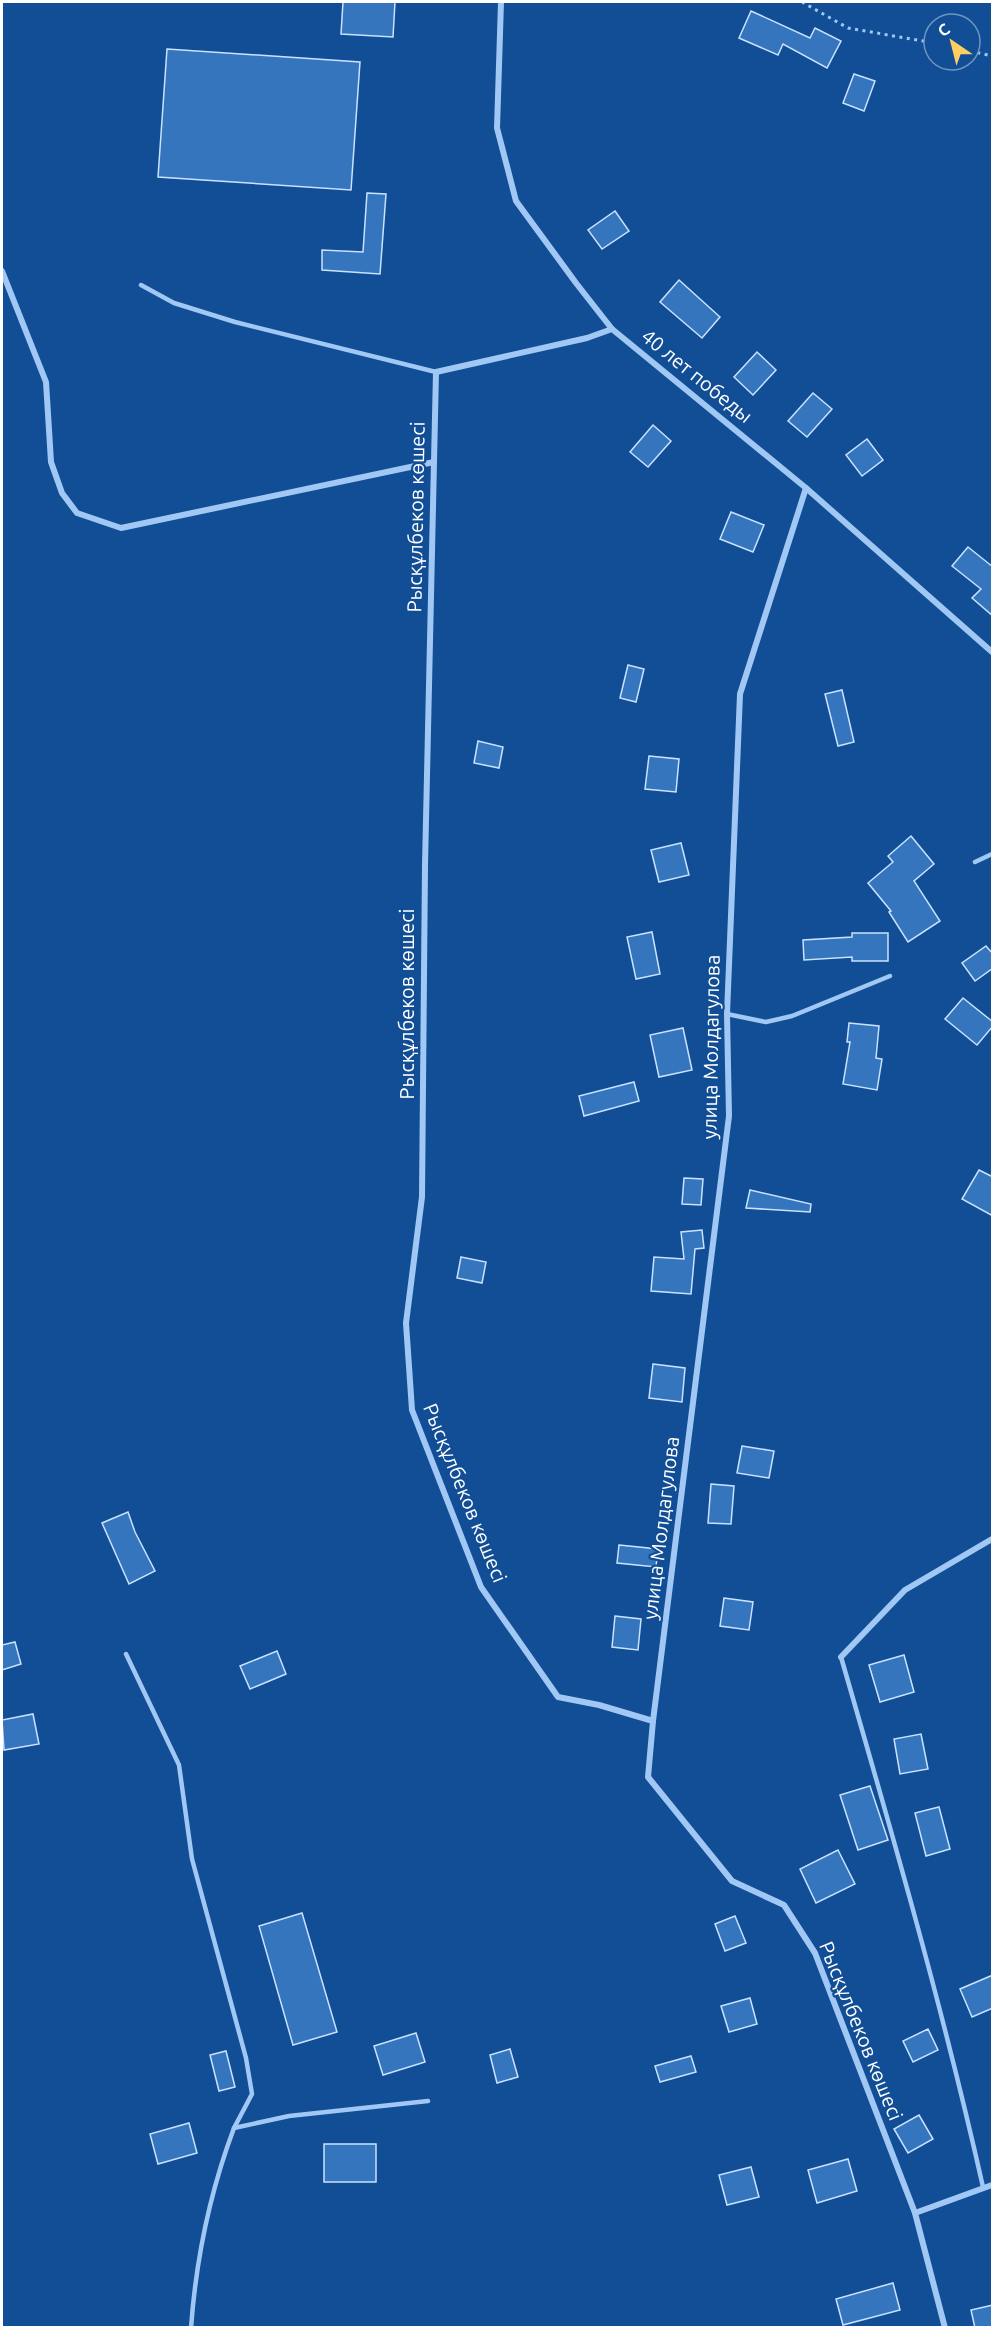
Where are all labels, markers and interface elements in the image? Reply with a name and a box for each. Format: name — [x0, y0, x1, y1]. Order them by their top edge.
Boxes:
north arrow — [922, 12, 982, 72]
text: С — [934, 19, 953, 40]
street label: 40 лет победы — [637, 324, 757, 427]
street label: Рысқұлбеков көшесі — [402, 421, 429, 613]
street label: Рысқұлбеков көшесі — [395, 909, 418, 1099]
street label: улица Молдагулова — [697, 954, 724, 1139]
street label: Рысқұлбеков көшесі — [419, 1400, 512, 1586]
street label: улица Молдагулова — [638, 1435, 683, 1621]
street label: Рысқұлбеков көшесі — [815, 1938, 908, 2124]

